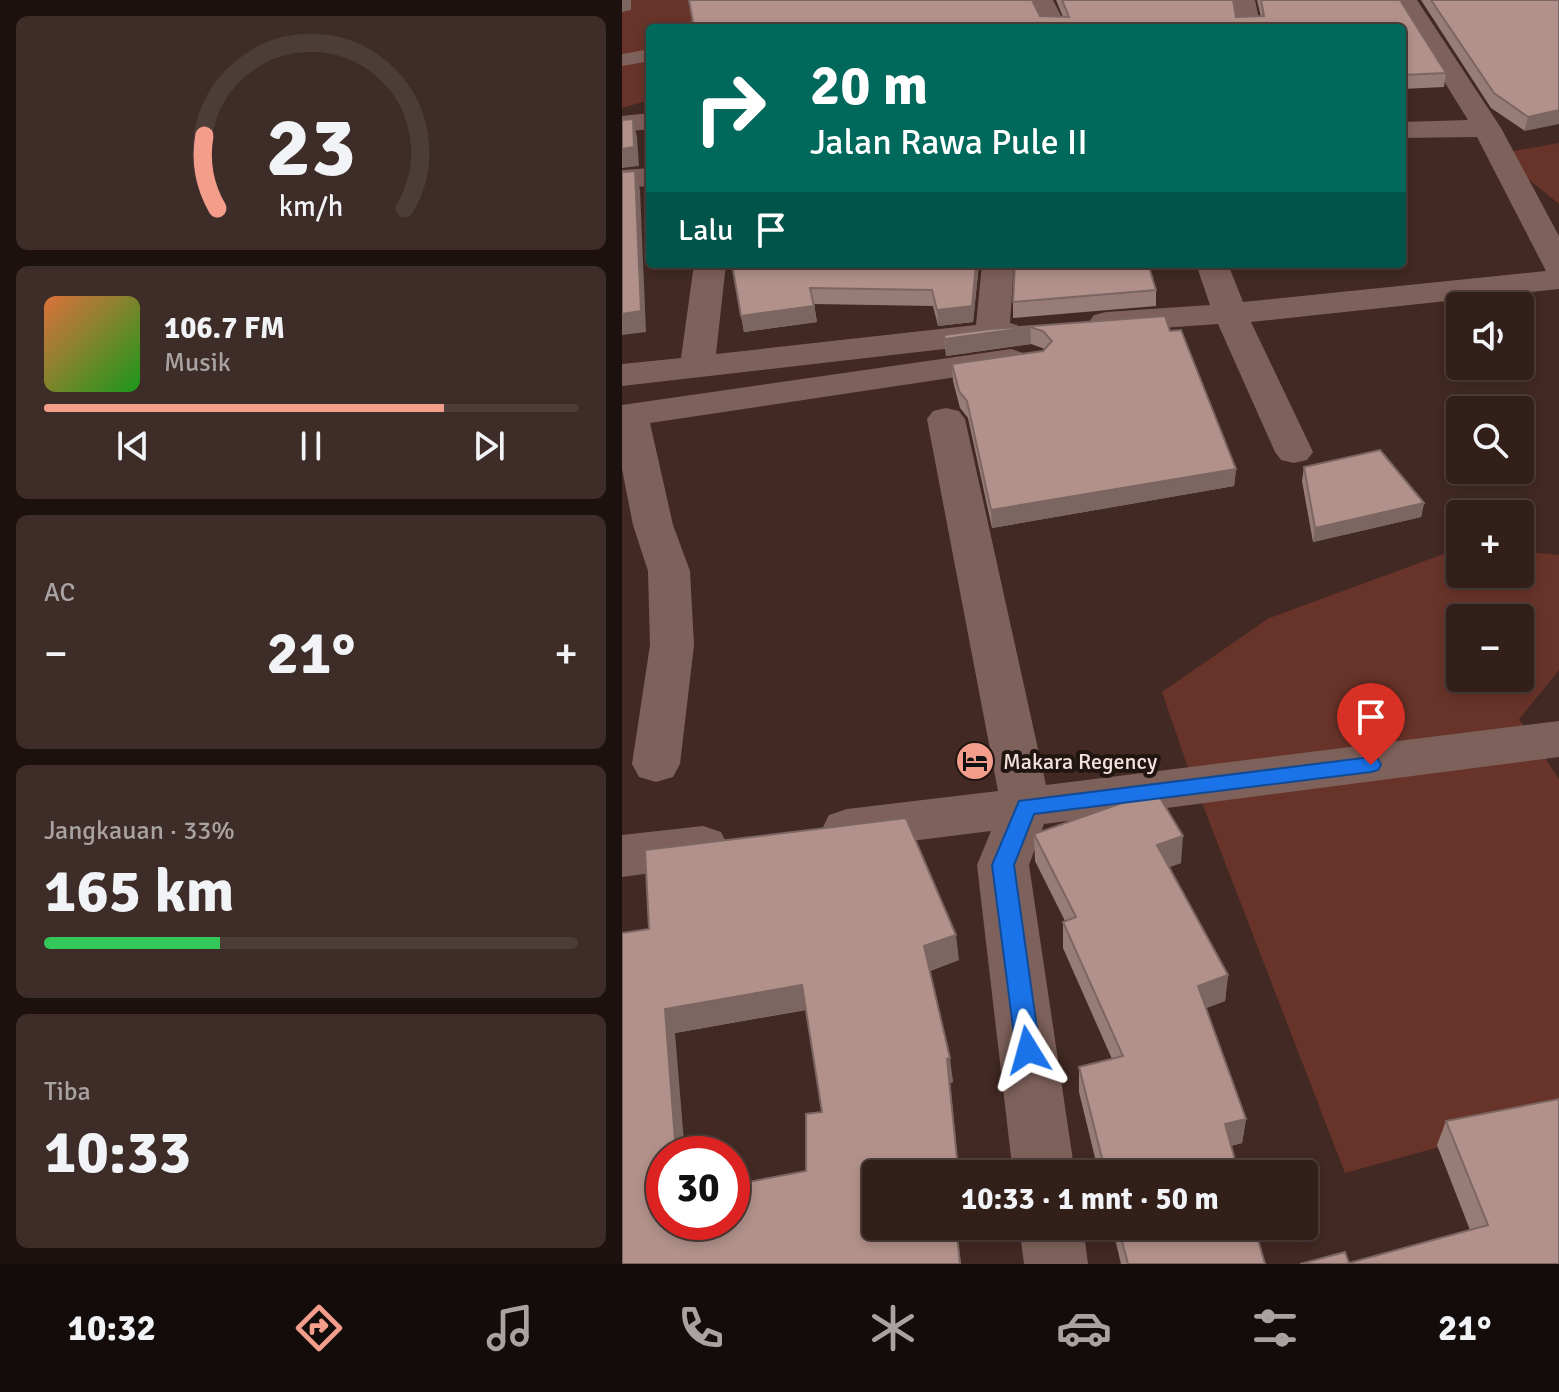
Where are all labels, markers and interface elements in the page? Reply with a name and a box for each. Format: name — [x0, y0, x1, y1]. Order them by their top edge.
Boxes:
text: 20 m — [810, 51, 928, 120]
icon: right — [678, 56, 782, 160]
text: 23 — [266, 96, 356, 198]
text: Jalan Rawa Pule II — [810, 120, 1088, 165]
text: km/h — [279, 189, 343, 224]
icon: arrive — [749, 208, 793, 252]
text: Lalu — [678, 212, 733, 249]
map controls — [1446, 292, 1534, 692]
button: sound — [1446, 292, 1534, 380]
text: 106.7 FM — [164, 310, 285, 347]
text: Musik — [164, 347, 231, 379]
button: search — [1446, 396, 1534, 484]
icon: previous — [111, 424, 155, 468]
icon: pause — [289, 424, 333, 468]
icon: next — [467, 424, 511, 468]
button: + — [1446, 500, 1534, 588]
text: AC — [44, 577, 75, 609]
button: − — [1446, 604, 1534, 692]
text: 21° — [267, 617, 355, 691]
text: − — [44, 627, 68, 681]
text: + — [554, 627, 578, 681]
pin — [1337, 683, 1405, 765]
icon: arrive — [1349, 695, 1393, 739]
hotel icon: Makara Regency — [954, 740, 996, 782]
place label: Makara Regency — [1003, 748, 1158, 775]
text: Jangkauan · 33% — [44, 815, 235, 847]
text: 165 km — [44, 855, 234, 929]
position arrow — [986, 1008, 1070, 1092]
text: Tiba — [44, 1076, 91, 1108]
text: 10:33 — [44, 1116, 191, 1190]
speed limit sign: 30 — [646, 1136, 750, 1240]
text: 10:33 · 1 mnt · 50 m — [961, 1181, 1219, 1218]
icon: directions — [291, 1300, 347, 1356]
icon: music — [482, 1300, 538, 1356]
icon: phone — [673, 1300, 729, 1356]
icon: climate — [865, 1300, 921, 1356]
icon: car — [1056, 1300, 1112, 1356]
icon: filters — [1247, 1300, 1303, 1356]
text: 10:32 — [68, 1306, 156, 1351]
text: 21° — [1438, 1306, 1491, 1351]

